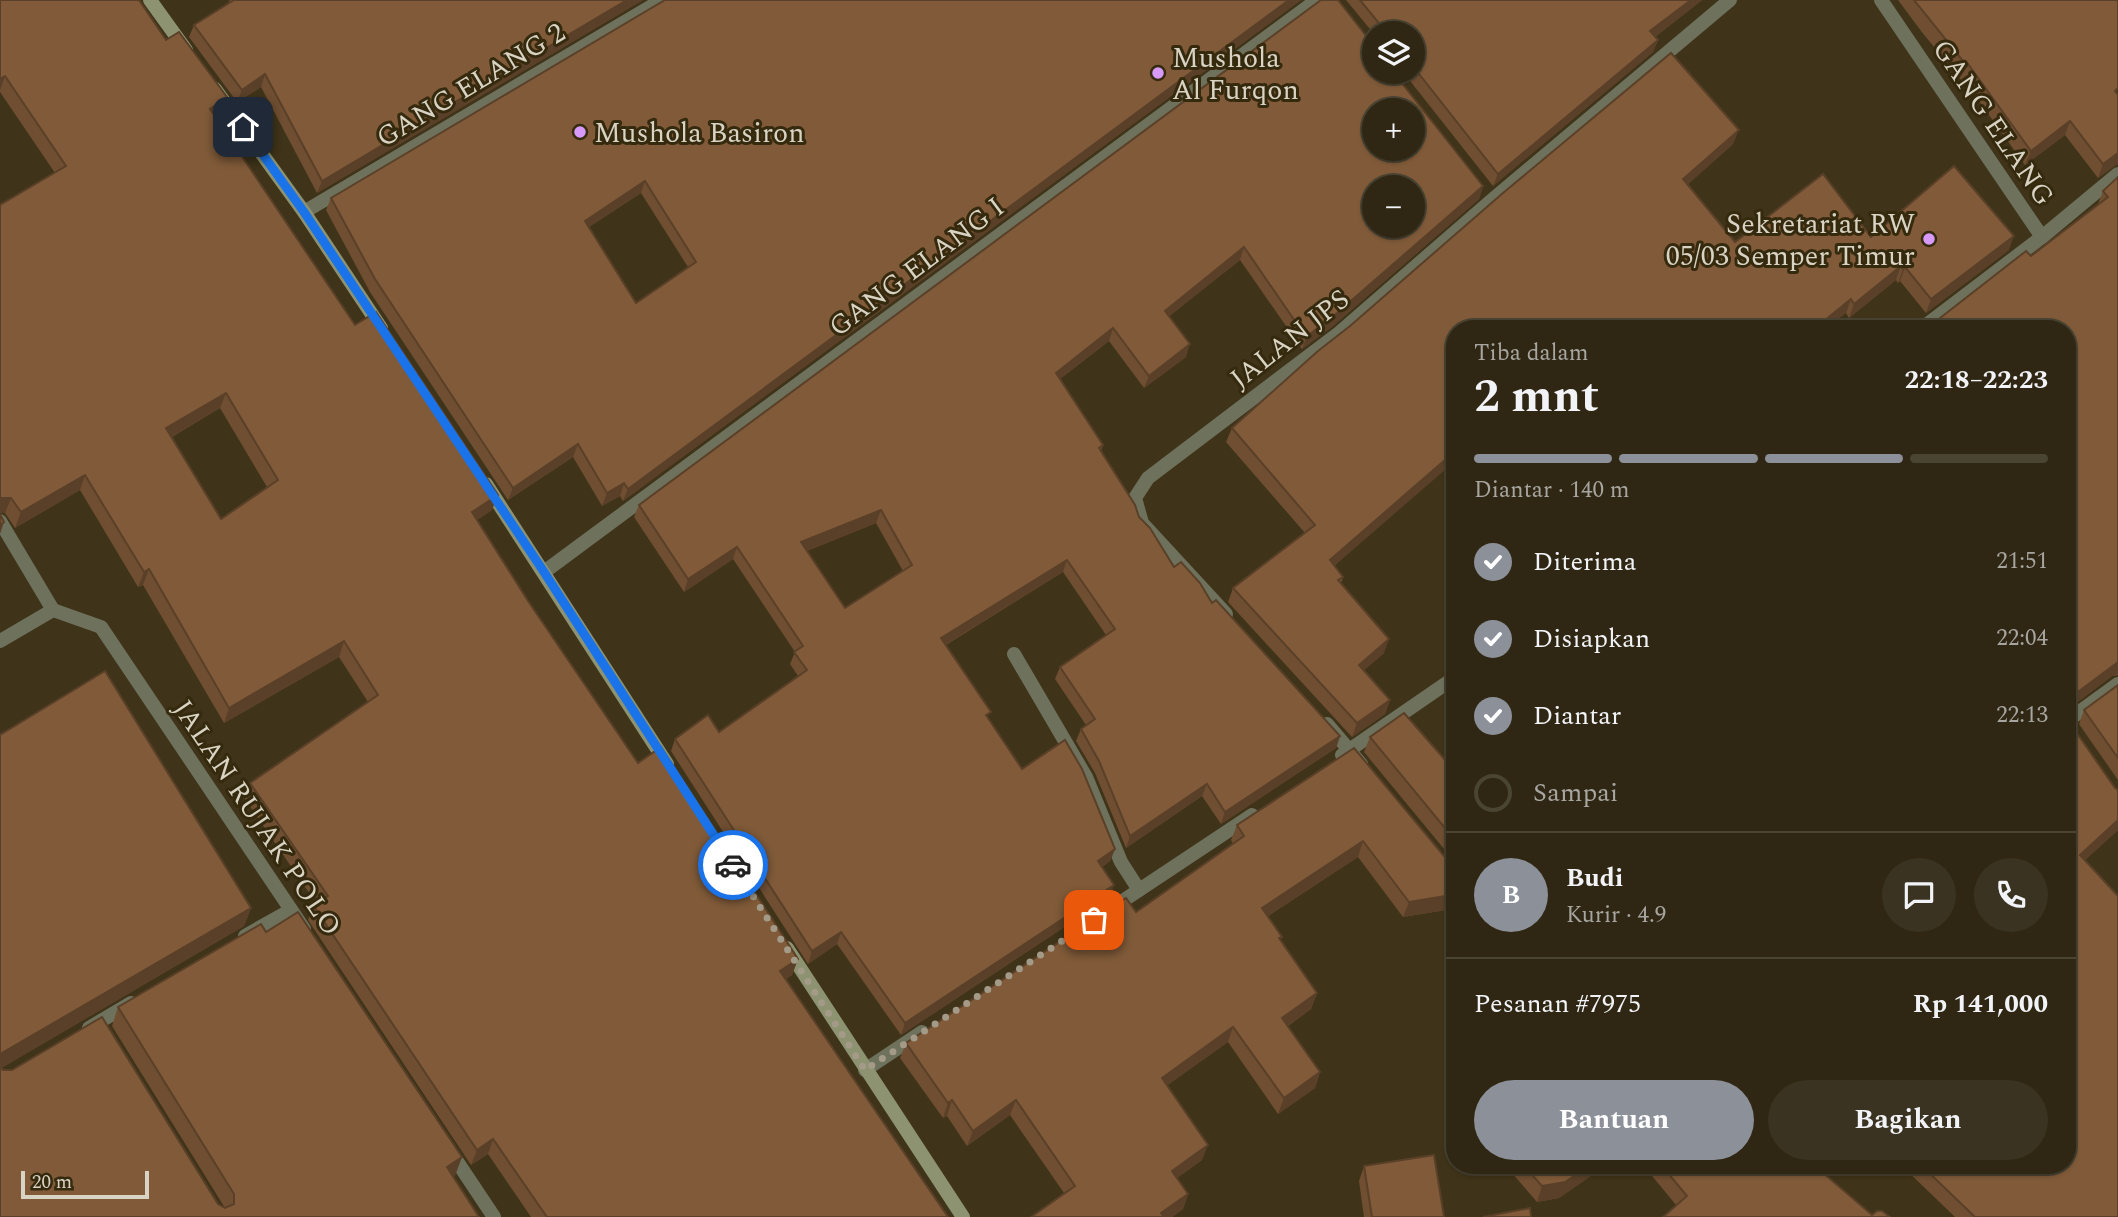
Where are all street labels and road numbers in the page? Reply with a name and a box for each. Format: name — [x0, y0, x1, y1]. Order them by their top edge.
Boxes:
street label: GANG ELANG 2 — [368, 12, 574, 159]
street label: GANG ELANG — [1921, 31, 2065, 215]
street label: GANG ELANG I — [820, 187, 1014, 348]
street label: JALAN JPS — [1221, 279, 1359, 400]
street label: JALAN RUJAK POLO — [161, 691, 352, 945]

